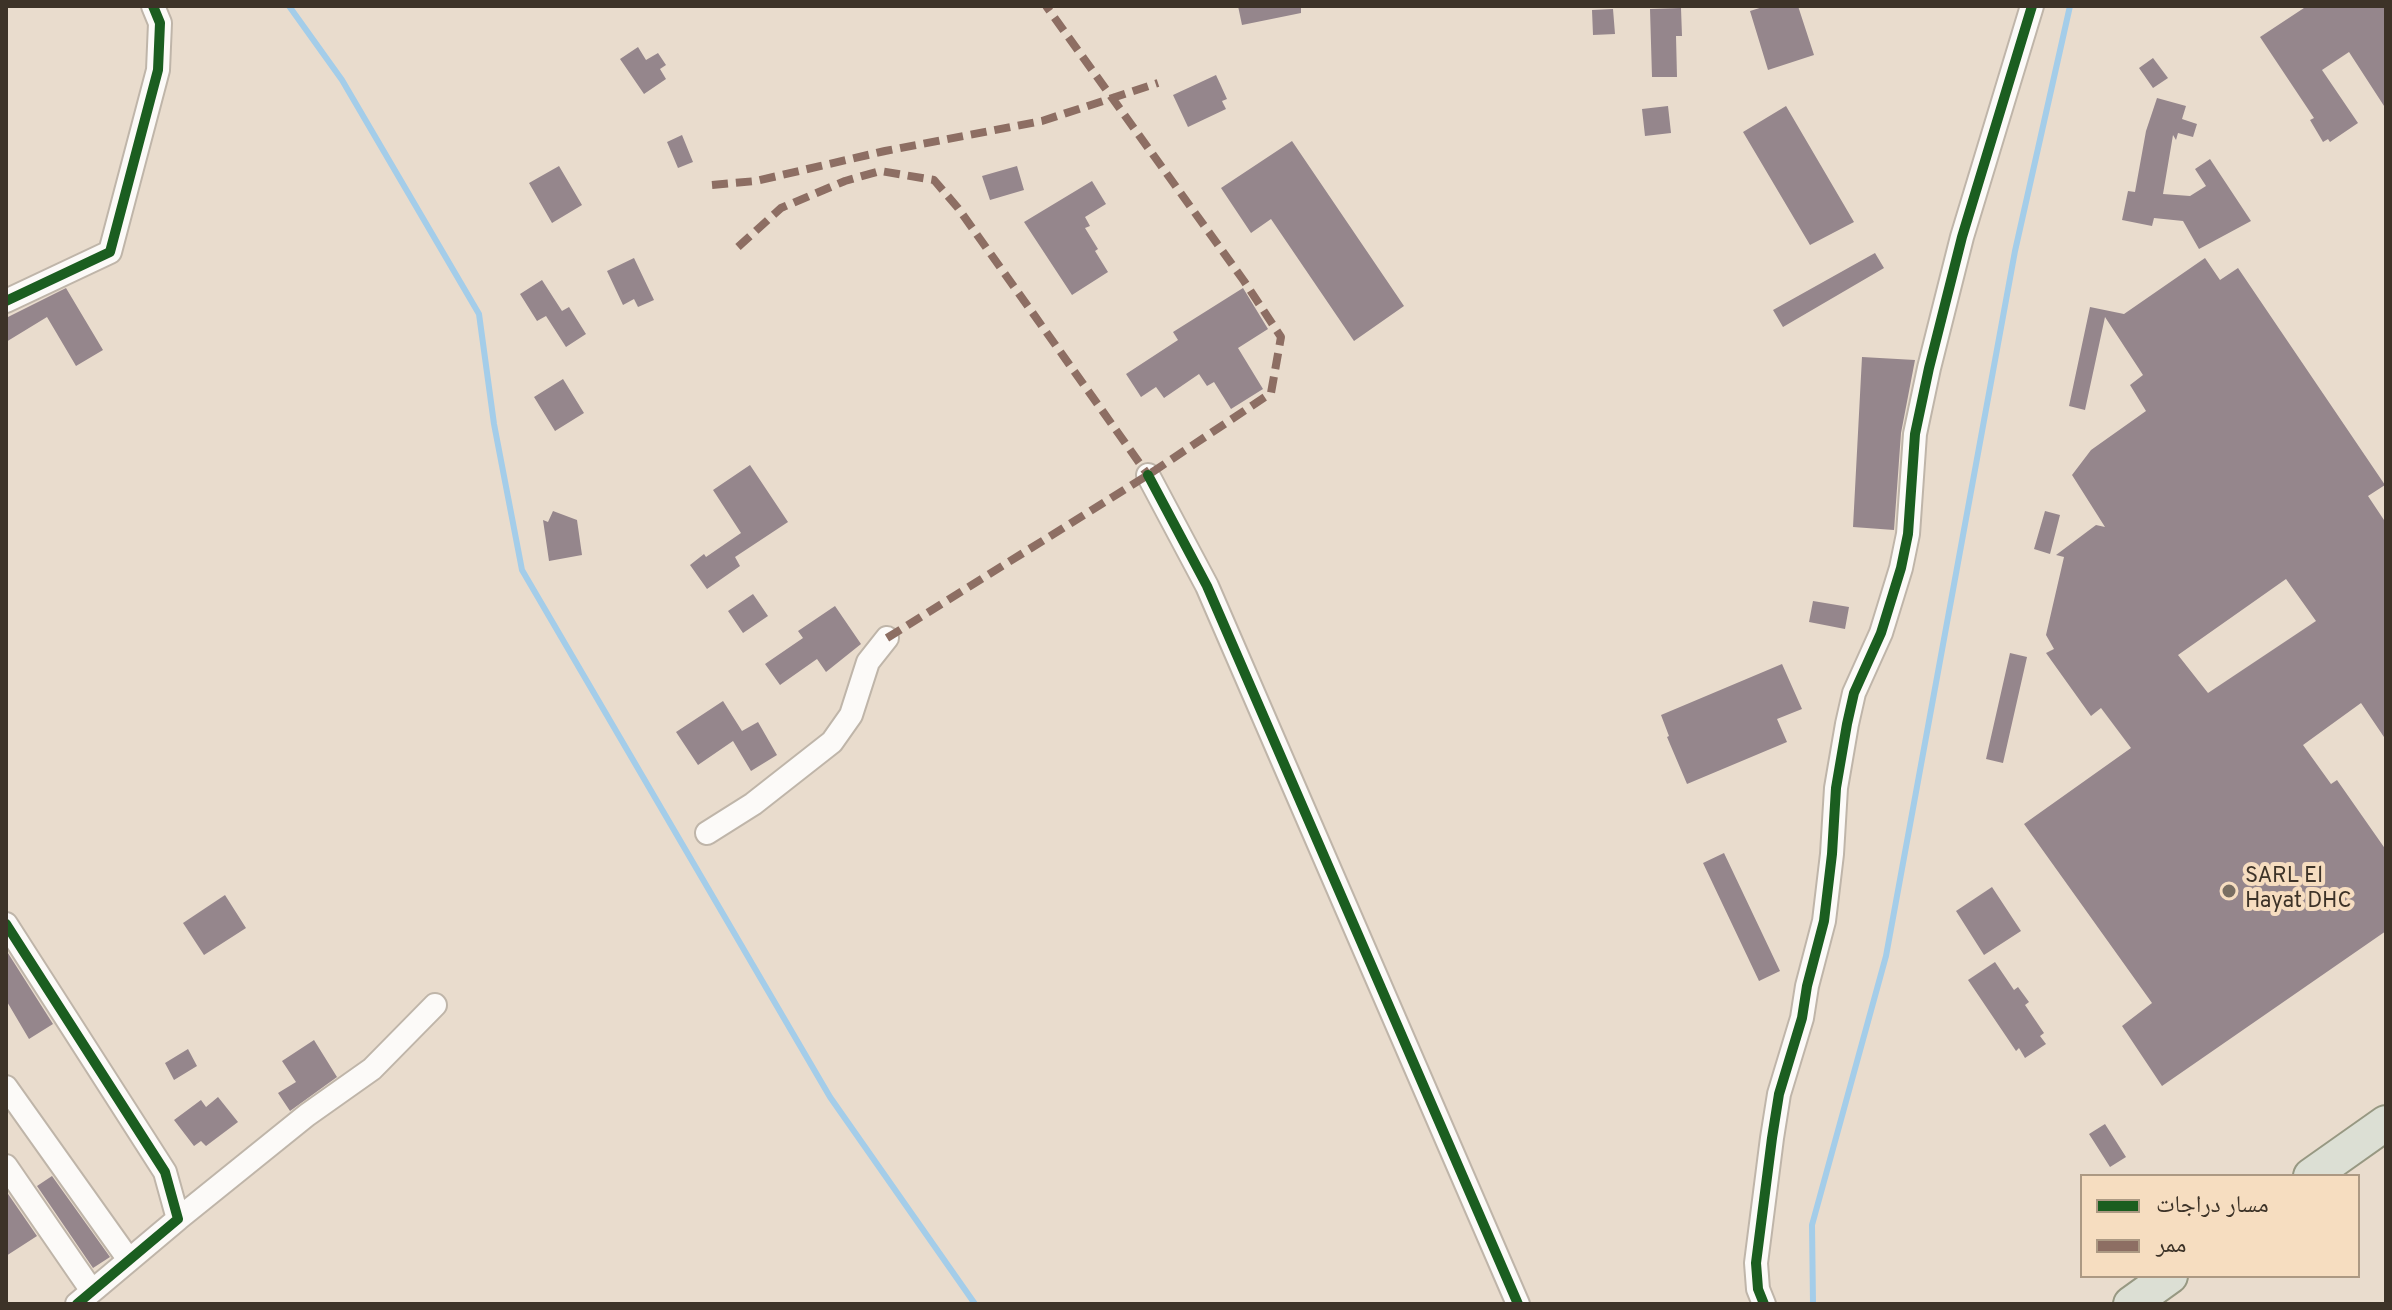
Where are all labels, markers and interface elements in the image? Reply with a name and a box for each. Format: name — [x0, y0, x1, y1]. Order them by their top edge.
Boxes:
place label: SARL El Hayat DHC — [2245, 865, 2352, 916]
marker: SARL El Hayat DHC — [2220, 882, 2238, 900]
legend — [2080, 1174, 2360, 1278]
text: مسار دراجات — [2156, 1191, 2269, 1221]
text: ممر — [2156, 1231, 2187, 1261]

